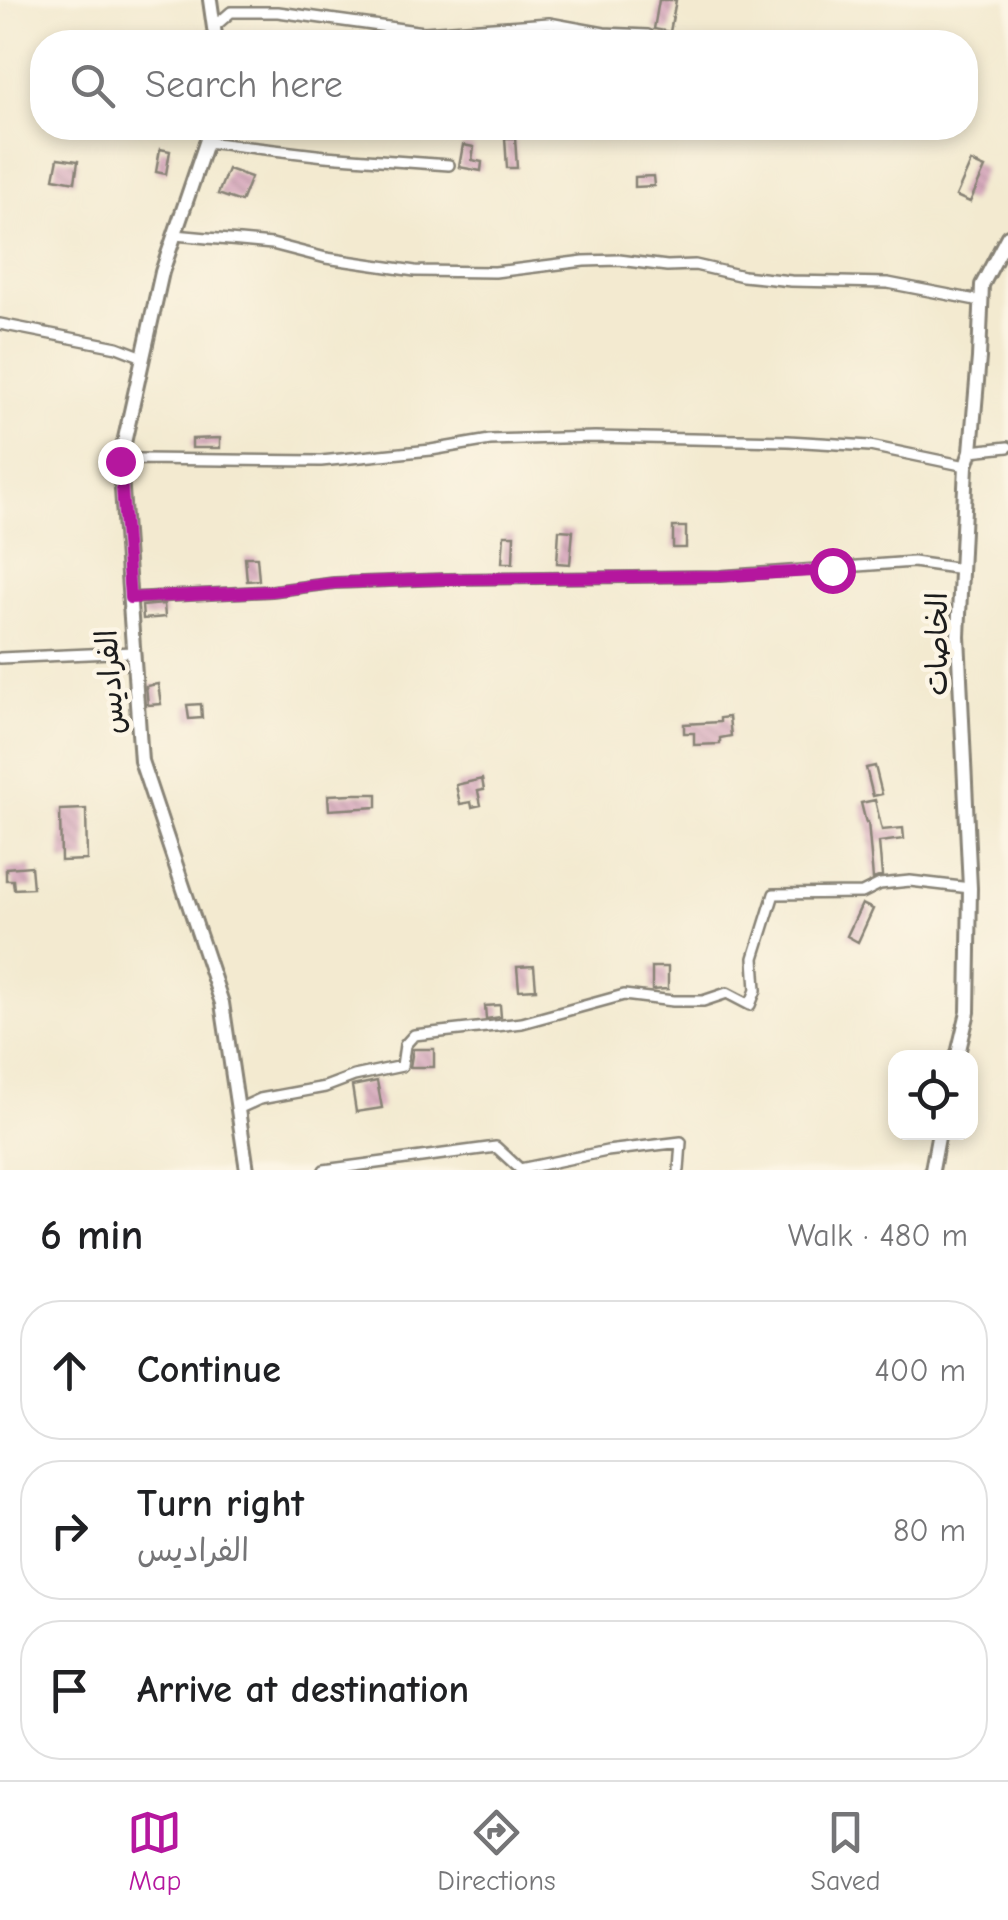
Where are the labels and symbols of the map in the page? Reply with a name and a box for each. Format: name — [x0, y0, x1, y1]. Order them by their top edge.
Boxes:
route end — [98, 439, 144, 485]
route start — [810, 548, 856, 594]
street label: الخاصات — [920, 592, 955, 696]
street label: الفراديس — [89, 628, 132, 736]

